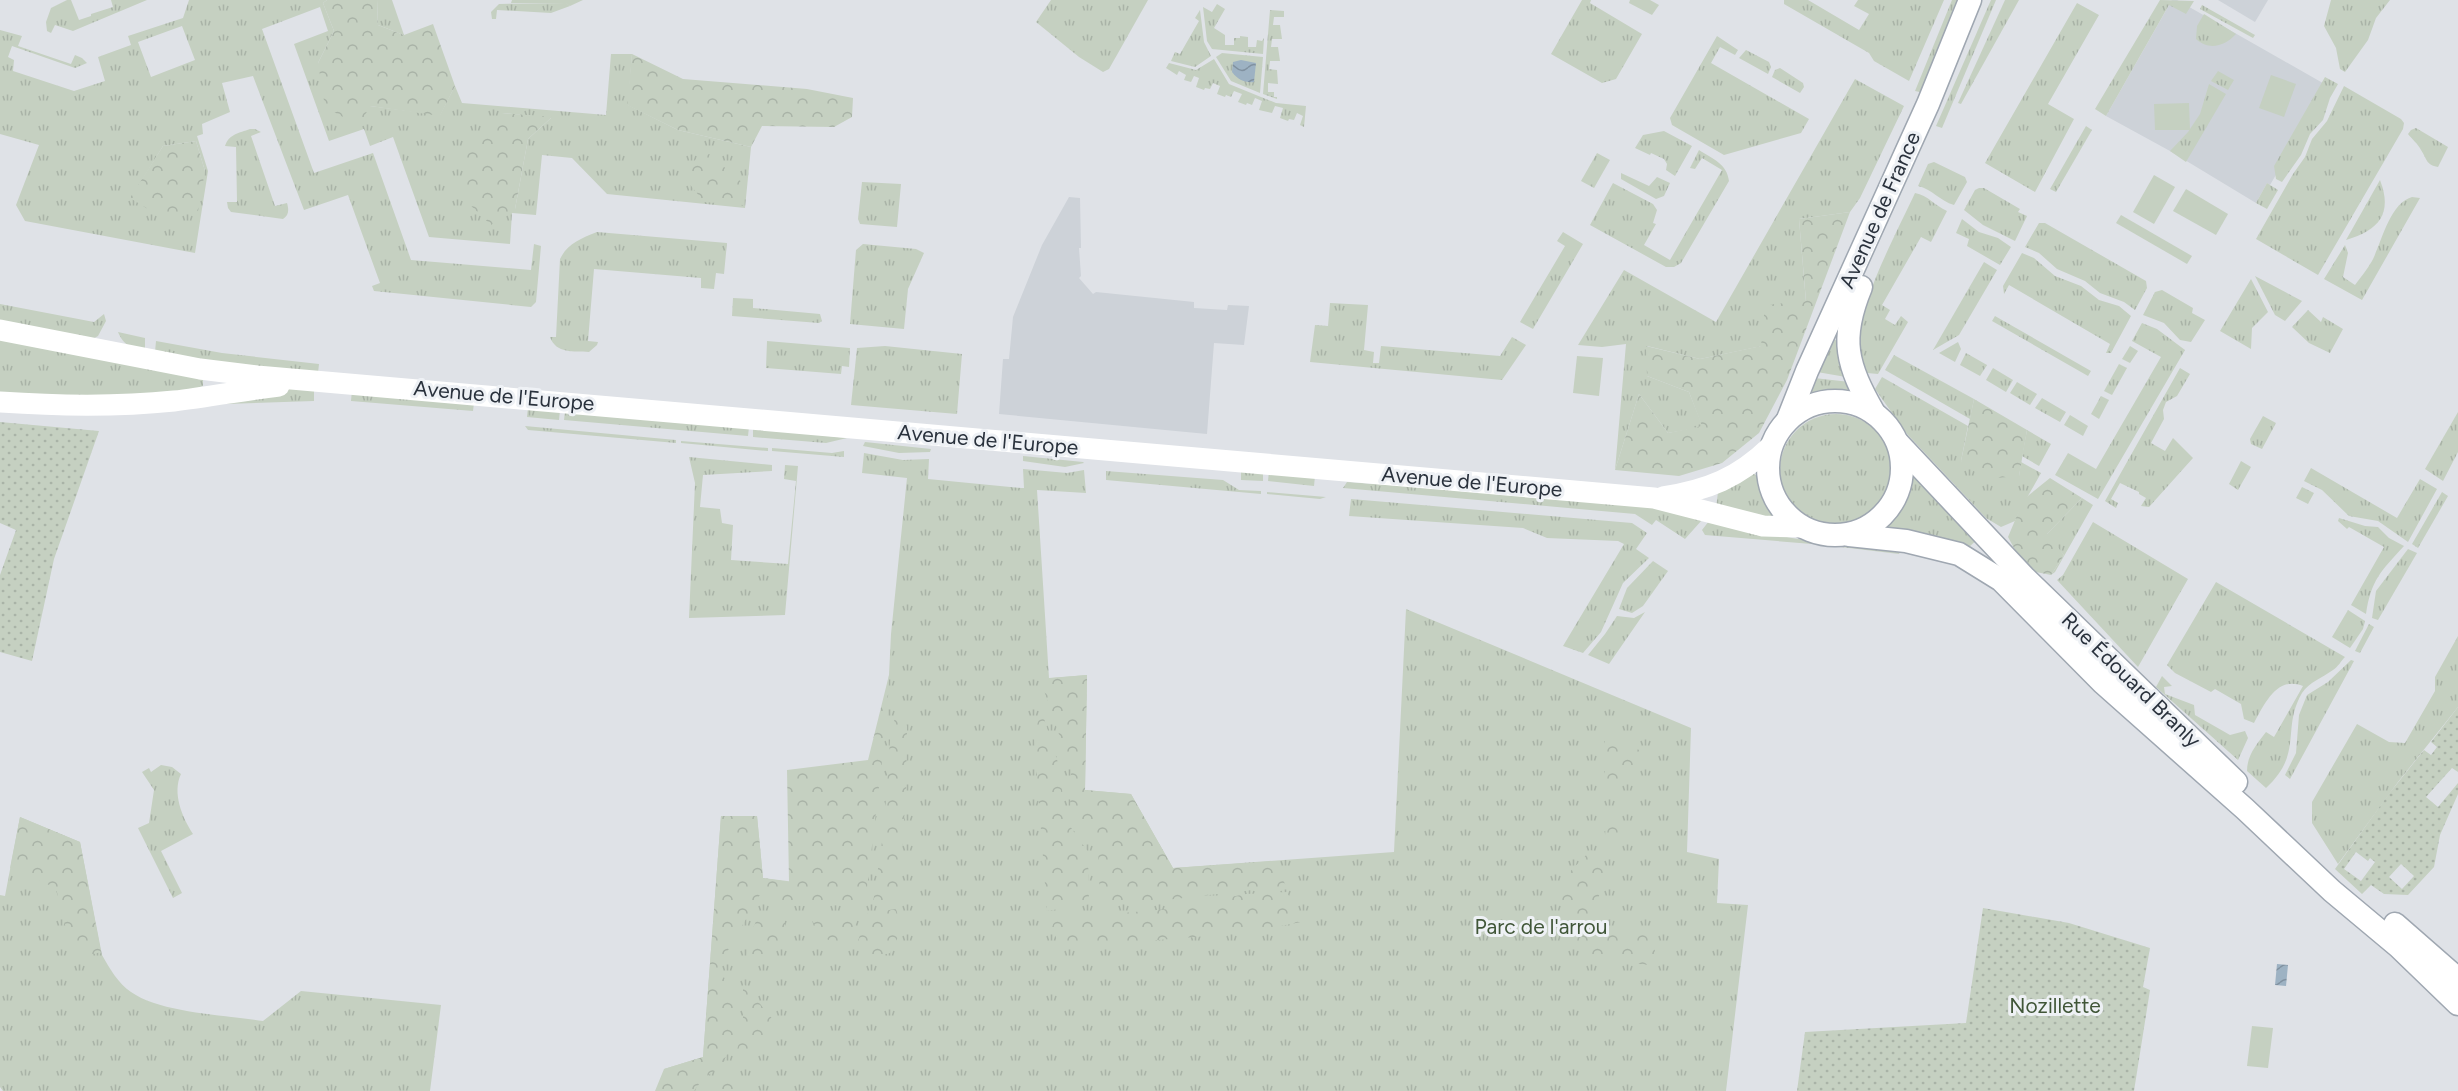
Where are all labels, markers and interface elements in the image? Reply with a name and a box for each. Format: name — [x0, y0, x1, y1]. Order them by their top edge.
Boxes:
street label: Avenue de France — [1834, 128, 1925, 292]
street label: Avenue de l'Europe — [413, 375, 595, 416]
street label: Avenue de l'Europe — [897, 419, 1079, 460]
street label: Avenue de l'Europe — [1381, 461, 1563, 502]
street label: Rue Édouard Branly — [2057, 607, 2206, 752]
park label: Parc de l'arrou — [1475, 914, 1607, 939]
park label: Nozillette — [2009, 993, 2101, 1018]

